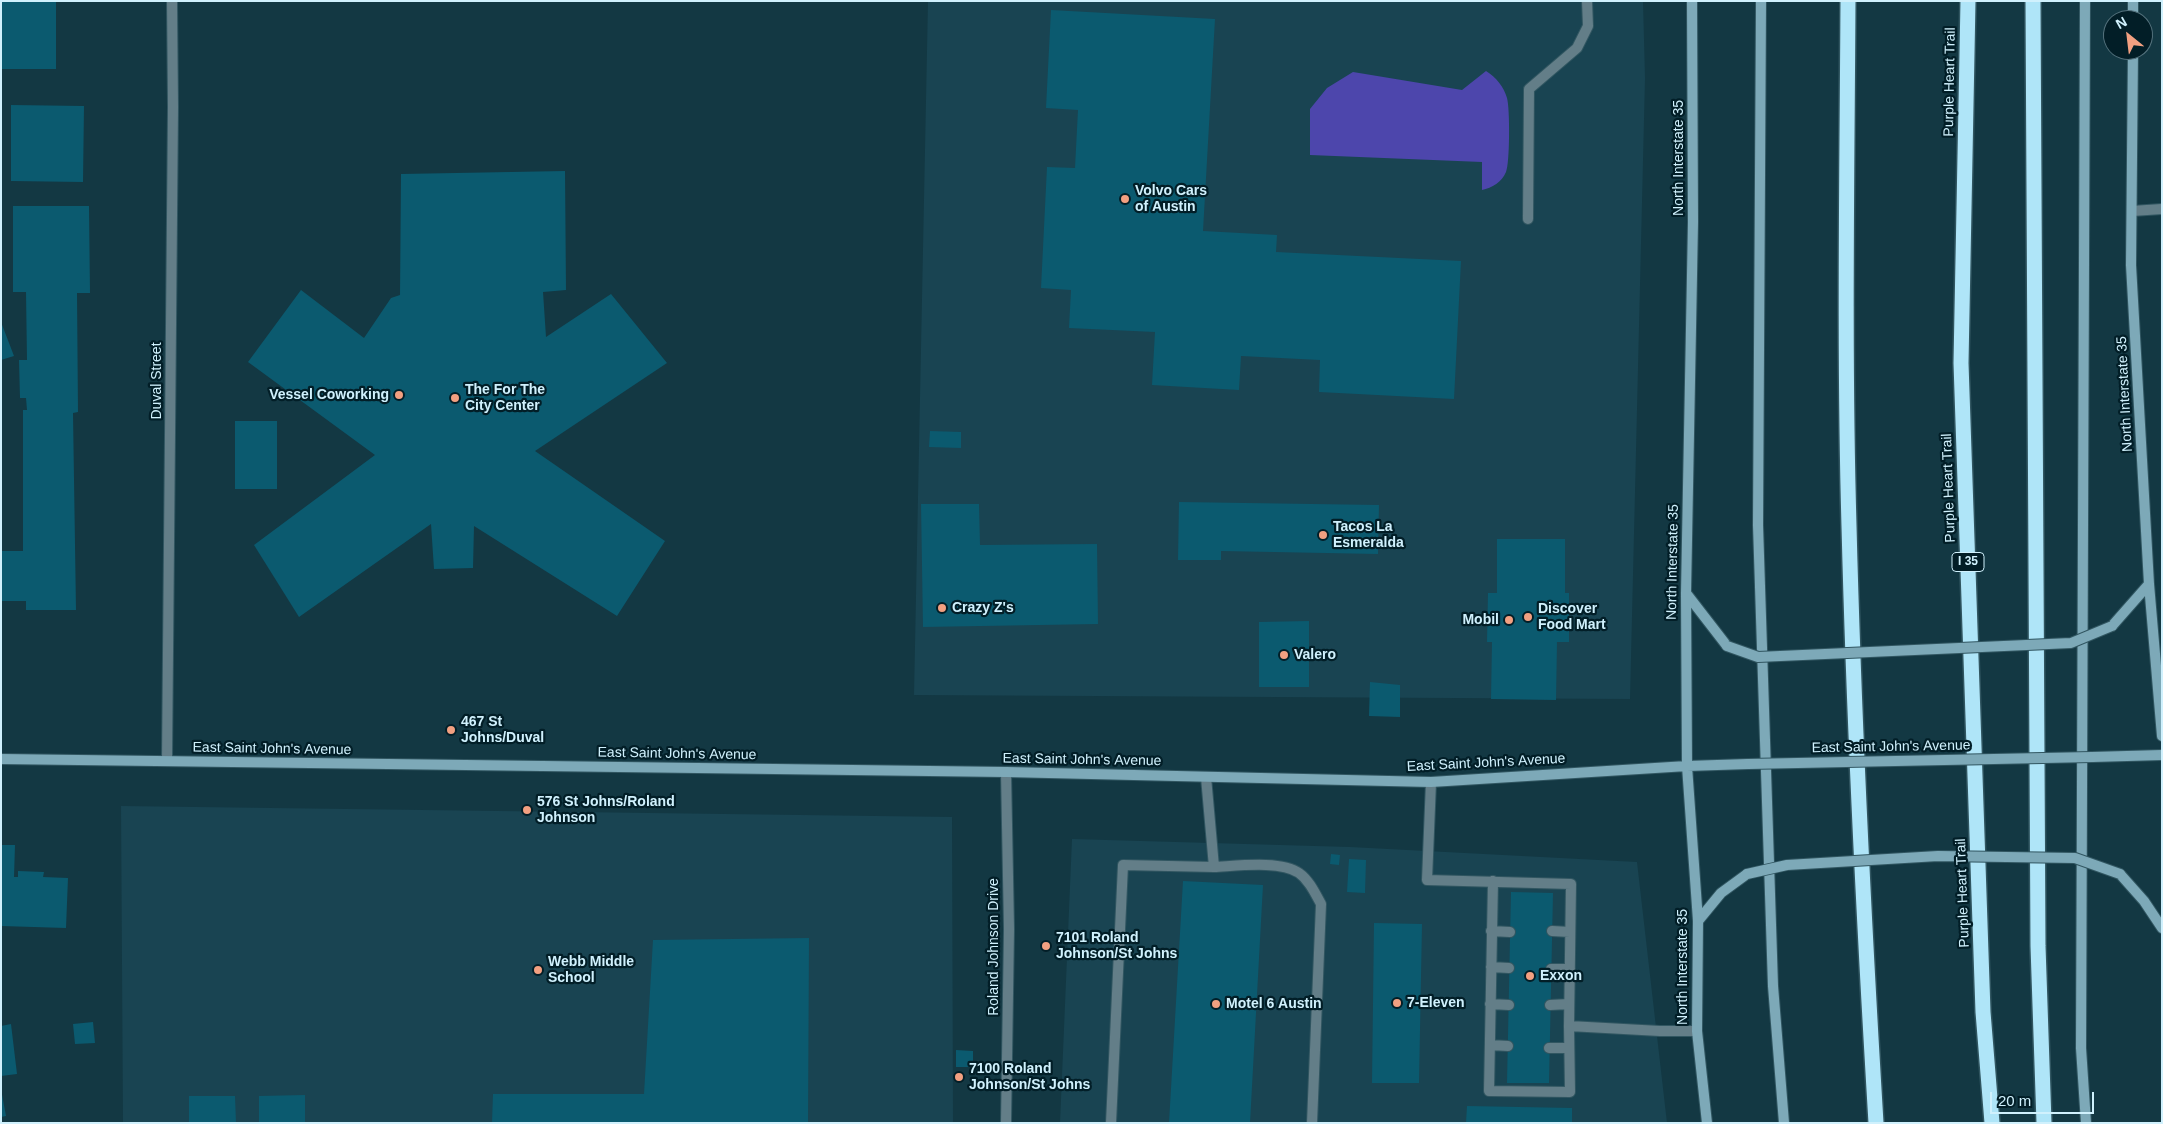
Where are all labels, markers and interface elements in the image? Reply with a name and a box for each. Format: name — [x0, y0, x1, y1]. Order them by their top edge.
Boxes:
north arrow — [2103, 10, 2153, 60]
text: N — [2113, 13, 2130, 32]
street label: Purple Heart Trail — [1941, 27, 1959, 137]
street label: North Interstate 35 — [1671, 100, 1687, 216]
place label: Volvo Cars of Austin — [1135, 183, 1207, 216]
marker: Volvo Cars of Austin — [1119, 193, 1131, 205]
street label: North Interstate 35 — [2114, 336, 2136, 452]
street label: Duval Street — [149, 342, 165, 420]
place label: The For The City Center — [465, 382, 545, 414]
place label: Vessel Coworking — [269, 387, 389, 403]
marker: Vessel Coworking — [393, 389, 405, 401]
marker: The For The City Center — [449, 392, 461, 404]
street label: Purple Heart Trail — [1939, 433, 1959, 543]
street label: North Interstate 35 — [1664, 504, 1682, 620]
place label: Tacos La Esmeralda — [1333, 519, 1404, 552]
marker: Tacos La Esmeralda — [1317, 529, 1329, 541]
road number: I 35 — [1952, 552, 1984, 572]
place label: Crazy Z's — [952, 600, 1014, 616]
place label: Discover Food Mart — [1538, 601, 1606, 634]
marker: Crazy Z's — [936, 602, 948, 614]
marker: Discover Food Mart — [1522, 611, 1534, 623]
place label: Mobil — [1462, 612, 1499, 628]
marker: Mobil — [1503, 614, 1515, 626]
place label: Valero — [1294, 647, 1336, 663]
marker: Valero — [1278, 649, 1290, 661]
place label: 467 St Johns/Duval — [461, 714, 544, 746]
marker: 467 St Johns/Duval — [445, 724, 457, 736]
street label: East Saint John's Avenue — [1811, 737, 1971, 757]
street label: East Saint John's Avenue — [192, 739, 352, 759]
street label: East Saint John's Avenue — [597, 744, 757, 764]
street label: East Saint John's Avenue — [1002, 750, 1162, 770]
street label: East Saint John's Avenue — [1406, 750, 1566, 776]
place label: 576 St Johns/Roland Johnson — [537, 794, 675, 826]
marker: 576 St Johns/Roland Johnson — [521, 804, 533, 816]
street label: Purple Heart Trail — [1953, 838, 1973, 948]
street label: Roland Johnson Drive — [986, 878, 1002, 1016]
street label: North Interstate 35 — [1675, 909, 1691, 1025]
place label: 7101 Roland Johnson/St Johns — [1056, 930, 1177, 962]
marker: 7101 Roland Johnson/St Johns — [1040, 940, 1052, 952]
place label: Webb Middle School — [548, 954, 634, 986]
marker: Webb Middle School — [532, 964, 544, 976]
place label: Exxon — [1540, 968, 1582, 984]
marker: Exxon — [1524, 970, 1536, 982]
place label: 7-Eleven — [1407, 995, 1465, 1011]
place label: Motel 6 Austin — [1226, 996, 1322, 1012]
marker: 7-Eleven — [1391, 997, 1403, 1009]
marker: Motel 6 Austin — [1210, 998, 1222, 1010]
place label: 7100 Roland Johnson/St Johns — [969, 1061, 1090, 1094]
marker: 7100 Roland Johnson/St Johns — [953, 1071, 965, 1083]
scale bar — [1993, 1082, 2097, 1114]
text: 20 m — [1998, 1092, 2031, 1109]

